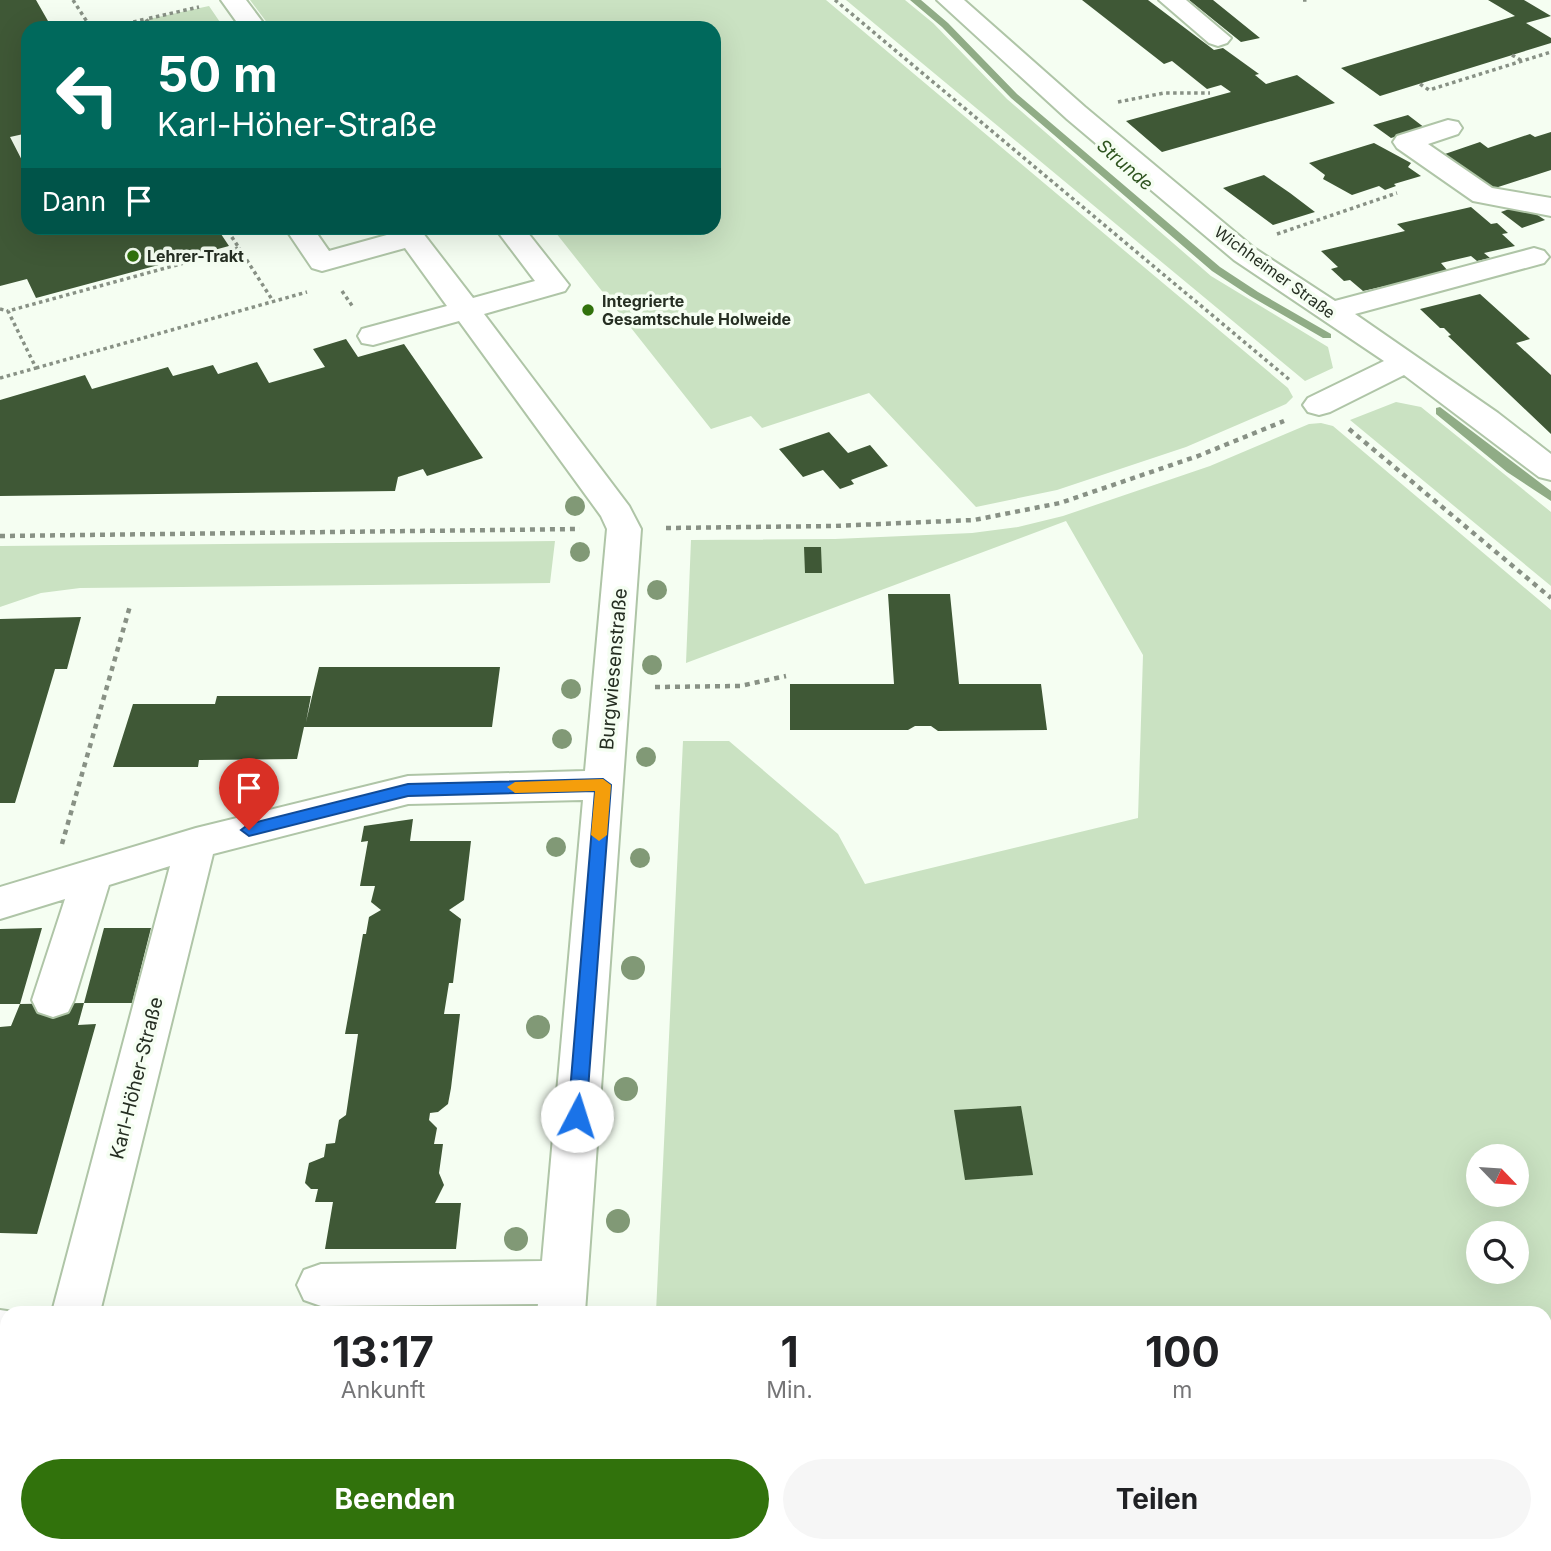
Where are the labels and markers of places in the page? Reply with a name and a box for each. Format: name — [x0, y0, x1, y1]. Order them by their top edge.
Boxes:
place label: Lehrer-Trakt — [147, 246, 244, 266]
marker: Lehrer-Trakt — [125, 248, 141, 264]
place label: Integrierte Gesamtschule Holweide — [602, 291, 791, 329]
marker: Integrierte Gesamtschule Holweide — [580, 302, 596, 318]
pin — [219, 758, 279, 830]

